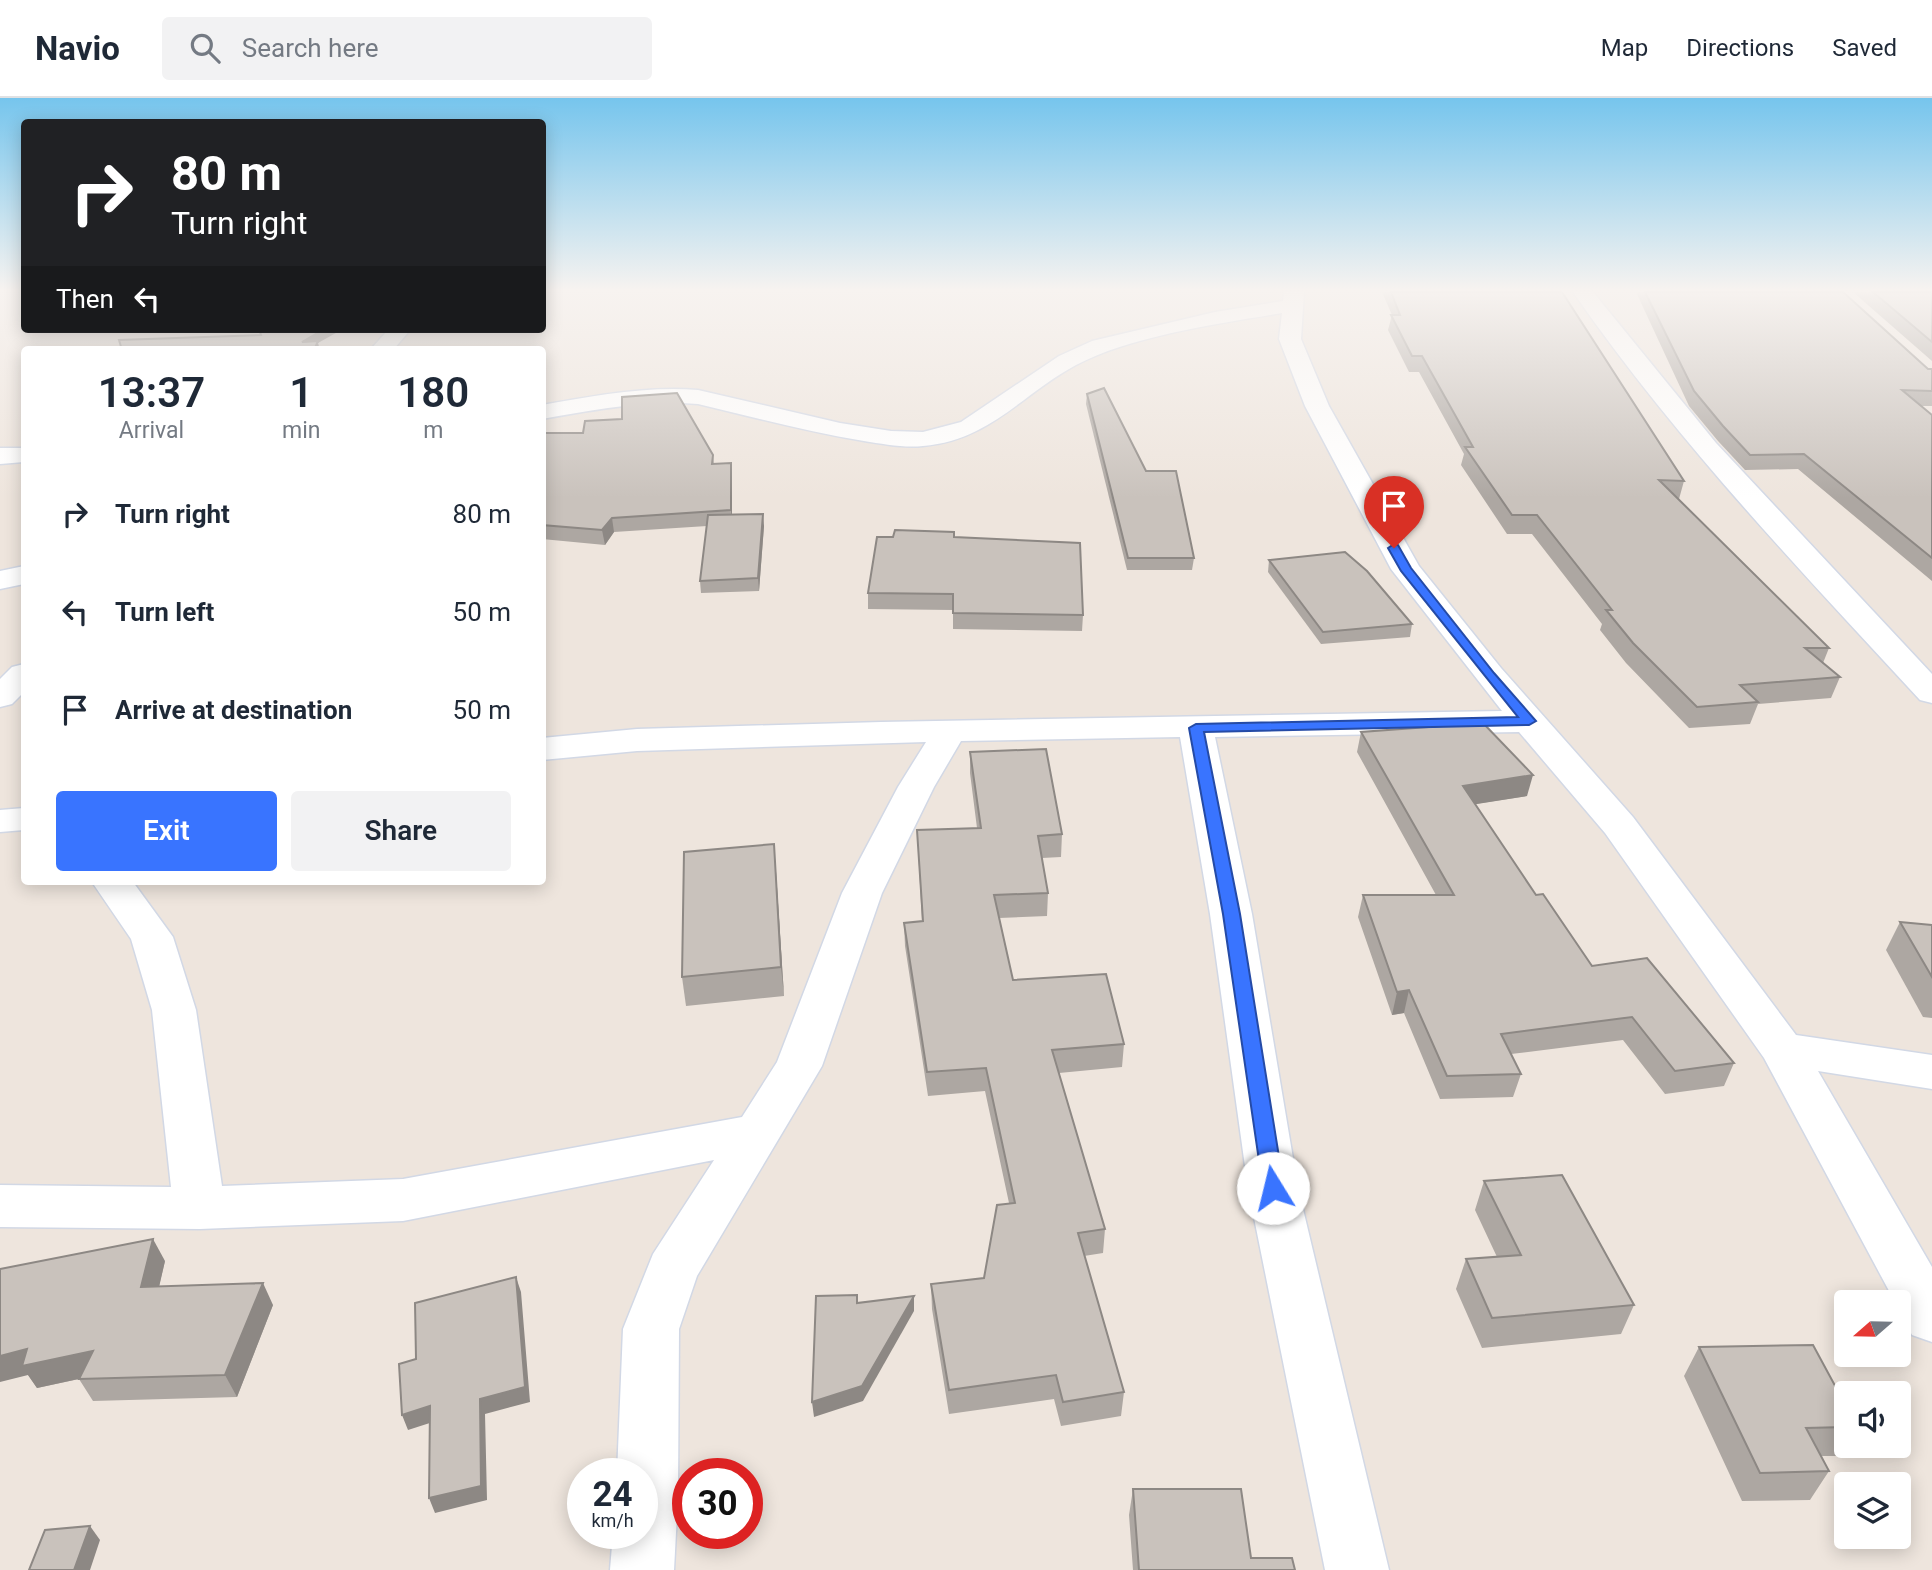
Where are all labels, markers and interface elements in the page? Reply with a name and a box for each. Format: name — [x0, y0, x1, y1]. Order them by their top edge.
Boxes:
search box — [162, 17, 652, 80]
text: Navio — [35, 29, 120, 68]
icon: search — [186, 29, 224, 67]
text: Search here — [242, 33, 379, 63]
text: Map — [1601, 34, 1648, 62]
text: Directions — [1686, 34, 1794, 62]
text: Saved — [1832, 34, 1897, 62]
text: 80 m — [171, 145, 282, 202]
icon: right — [56, 147, 147, 238]
text: Turn right — [171, 204, 307, 242]
icon: left — [128, 280, 166, 318]
text: Then — [56, 284, 114, 314]
text: 13:37 — [98, 368, 205, 417]
text: 1 — [289, 368, 313, 417]
text: 180 — [397, 368, 469, 417]
text: Arrival — [119, 417, 184, 444]
text: min — [282, 417, 320, 444]
text: m — [423, 417, 443, 444]
pin — [1364, 476, 1424, 548]
icon: arrive — [1375, 487, 1413, 525]
icon: right — [56, 495, 94, 533]
text: Turn right — [115, 499, 230, 529]
text: 80 m — [453, 499, 511, 529]
icon: left — [56, 593, 94, 631]
text: Turn left — [115, 597, 214, 627]
text: 50 m — [453, 597, 511, 627]
icon: arrive — [56, 691, 94, 729]
text: Arrive at destination — [115, 695, 352, 725]
text: 50 m — [453, 695, 511, 725]
button: Exit — [56, 791, 277, 871]
button: Share — [291, 791, 511, 871]
position arrow — [1236, 1151, 1310, 1225]
north arrow — [1834, 1290, 1911, 1367]
map controls — [1834, 1290, 1911, 1549]
button: sound — [1834, 1381, 1911, 1458]
speed limit sign: 30 — [672, 1458, 763, 1549]
button: layers — [1834, 1472, 1911, 1549]
text: 24 — [592, 1474, 633, 1515]
text: km/h — [591, 1510, 634, 1531]

